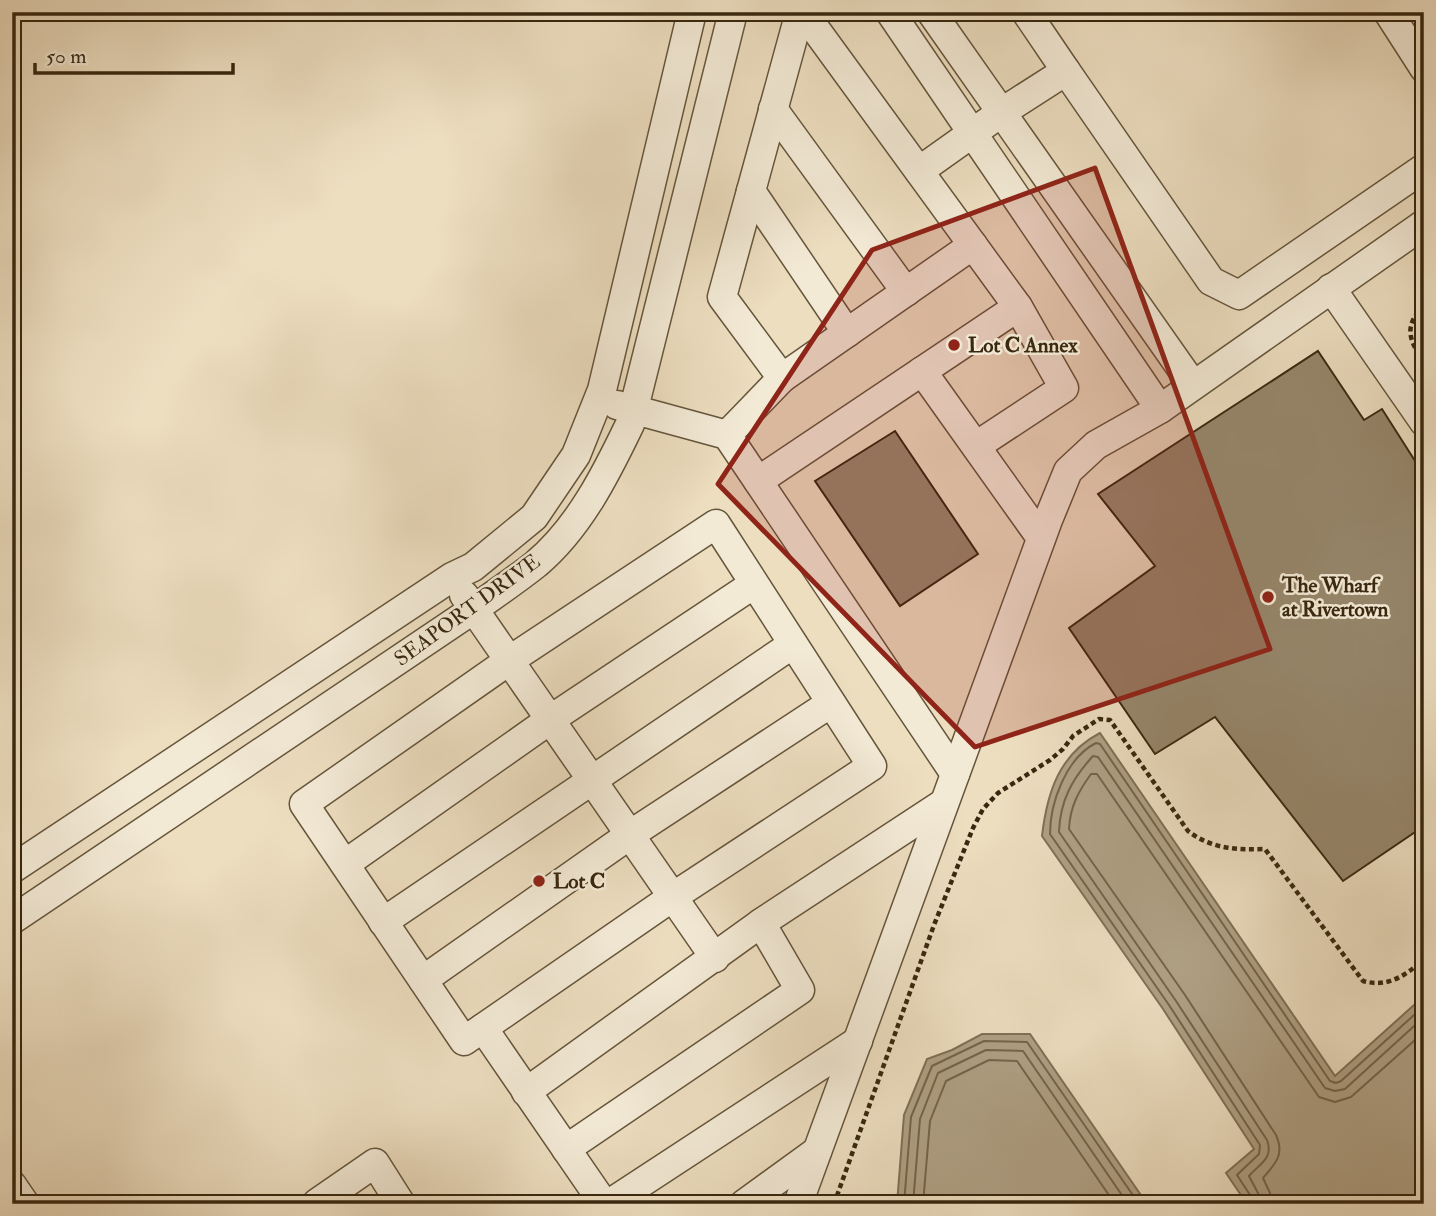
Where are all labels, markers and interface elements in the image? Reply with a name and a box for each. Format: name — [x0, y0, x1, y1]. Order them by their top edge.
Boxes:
scale bar — [35, 32, 233, 76]
text: 50 m — [46, 43, 87, 70]
place label: Lot C Annex — [968, 332, 1078, 359]
marker: Lot C Annex — [946, 337, 962, 353]
street label: SEAPORT DRIVE — [389, 548, 546, 673]
place label: The Wharf at Rivertown — [1281, 572, 1389, 623]
marker: The Wharf at Rivertown — [1260, 589, 1276, 605]
place label: Lot C — [553, 868, 605, 895]
marker: Lot C — [531, 873, 547, 889]

